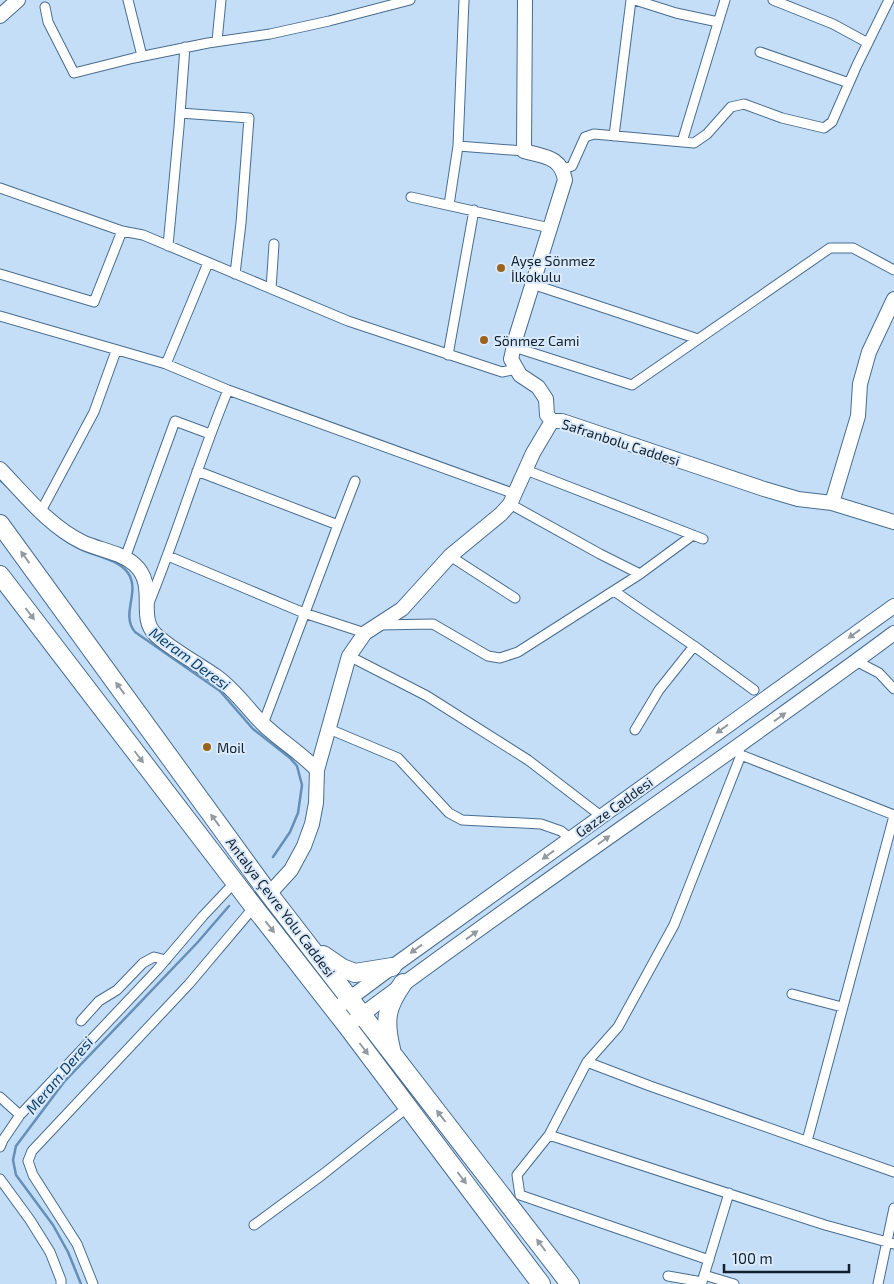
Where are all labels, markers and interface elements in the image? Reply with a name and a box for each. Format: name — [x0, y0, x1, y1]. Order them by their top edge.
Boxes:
place label: Ayşe Sönmez İlkokulu — [511, 252, 595, 285]
marker: Ayşe Sönmez İlkokulu — [495, 262, 507, 274]
place label: Sönmez Cami — [494, 332, 579, 349]
marker: Sönmez Cami — [478, 334, 490, 346]
street label: Safranbolu Caddesi — [560, 415, 682, 469]
one-way arrow — [20, 550, 30, 563]
one-way arrow — [24, 607, 35, 620]
water label: Meram Deresi — [146, 623, 234, 693]
one-way arrow — [847, 629, 861, 639]
one-way arrow — [115, 681, 125, 695]
one-way arrow — [773, 712, 787, 722]
one-way arrow — [715, 724, 729, 734]
place label: Moil — [217, 739, 246, 756]
marker: Moil — [201, 741, 213, 753]
one-way arrow — [134, 750, 144, 764]
street label: Gazze Caddesi — [572, 773, 656, 841]
one-way arrow — [210, 813, 220, 827]
street label: Antalya Çevre Yolu Caddesi — [222, 834, 339, 981]
one-way arrow — [597, 835, 611, 845]
one-way arrow — [541, 850, 555, 860]
one-way arrow — [264, 920, 275, 933]
one-way arrow — [465, 930, 479, 940]
one-way arrow — [410, 944, 423, 955]
water label: Meram Deresi — [22, 1033, 97, 1117]
one-way arrow — [359, 1042, 369, 1056]
one-way arrow — [436, 1110, 447, 1123]
one-way arrow — [457, 1171, 467, 1185]
one-way arrow — [535, 1239, 546, 1252]
scale bar — [724, 1242, 849, 1274]
text: 100 m — [732, 1249, 773, 1267]

